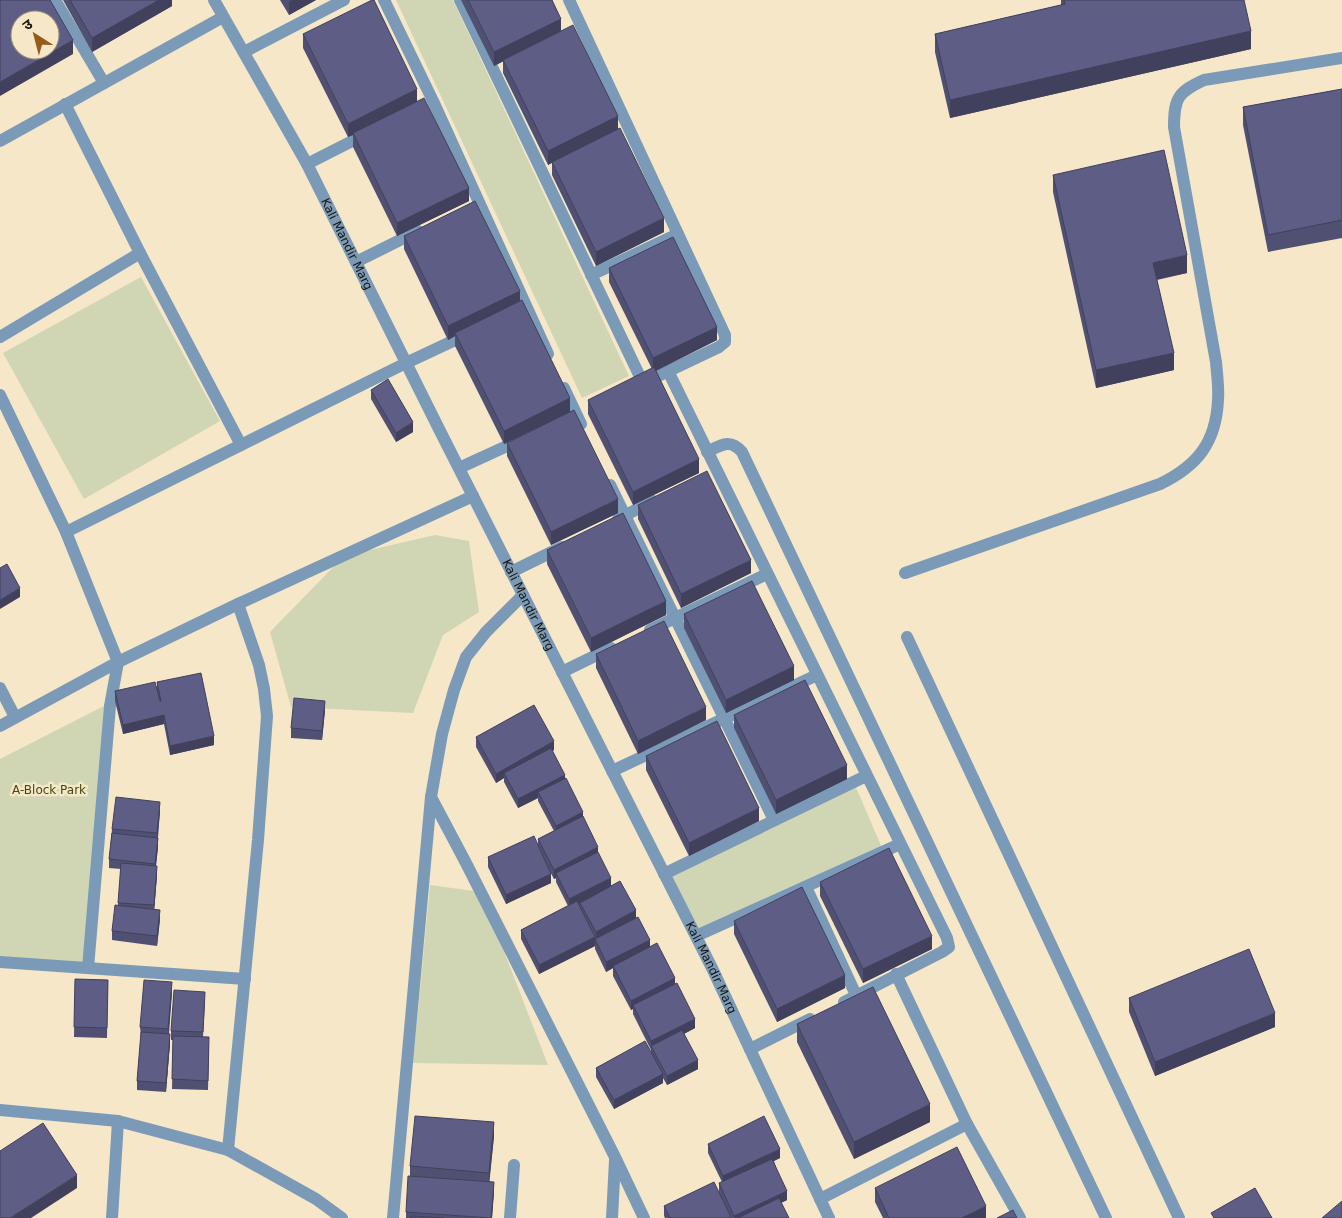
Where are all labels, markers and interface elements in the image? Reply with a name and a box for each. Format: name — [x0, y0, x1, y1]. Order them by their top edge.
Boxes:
north arrow — [10, 10, 60, 60]
text: उ — [19, 15, 36, 33]
street label: Kali Mandir Marg — [318, 196, 376, 292]
street label: Kali Mandir Marg — [499, 557, 557, 653]
park label: A-Block Park — [12, 783, 86, 797]
street label: Kali Mandir Marg — [683, 919, 739, 1016]

